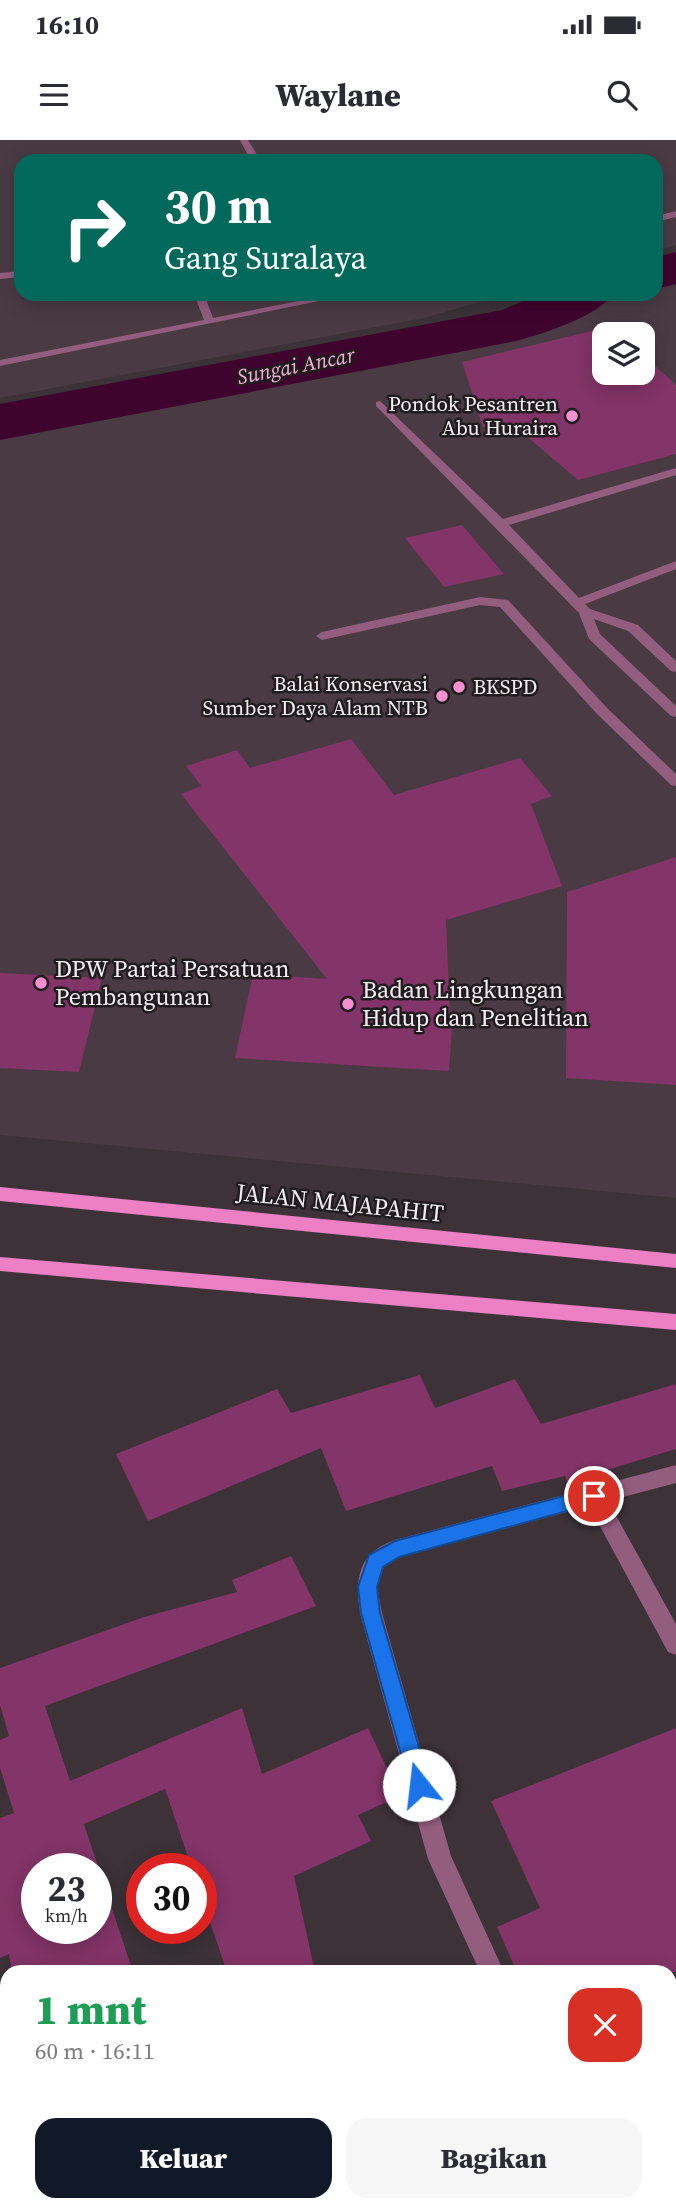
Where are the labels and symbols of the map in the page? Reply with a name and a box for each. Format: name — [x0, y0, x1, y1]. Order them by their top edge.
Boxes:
water label: Sungai Ancar — [235, 340, 358, 391]
place label: Pondok Pesantren Abu Huraira — [388, 389, 558, 442]
marker: Pondok Pesantren Abu Huraira — [564, 408, 580, 424]
place label: Balai Konservasi Sumber Daya Alam NTB — [203, 669, 428, 722]
place label: BKSPD — [473, 672, 537, 701]
marker: BKSPD — [451, 679, 467, 695]
marker: Balai Konservasi Sumber Daya Alam NTB — [434, 688, 450, 704]
place label: DPW Partai Persatuan Pembangunan — [55, 952, 289, 1013]
place label: Badan Lingkungan Hidup dan Penelitian — [362, 973, 589, 1034]
marker: DPW Partai Persatuan Pembangunan — [33, 975, 49, 991]
marker: Badan Lingkungan Hidup dan Penelitian — [340, 996, 356, 1012]
street label: JALAN MAJAPAHIT — [234, 1175, 446, 1230]
pin — [564, 1466, 624, 1526]
position arrow — [382, 1748, 456, 1822]
speed limit sign: 30 — [126, 1853, 217, 1944]

